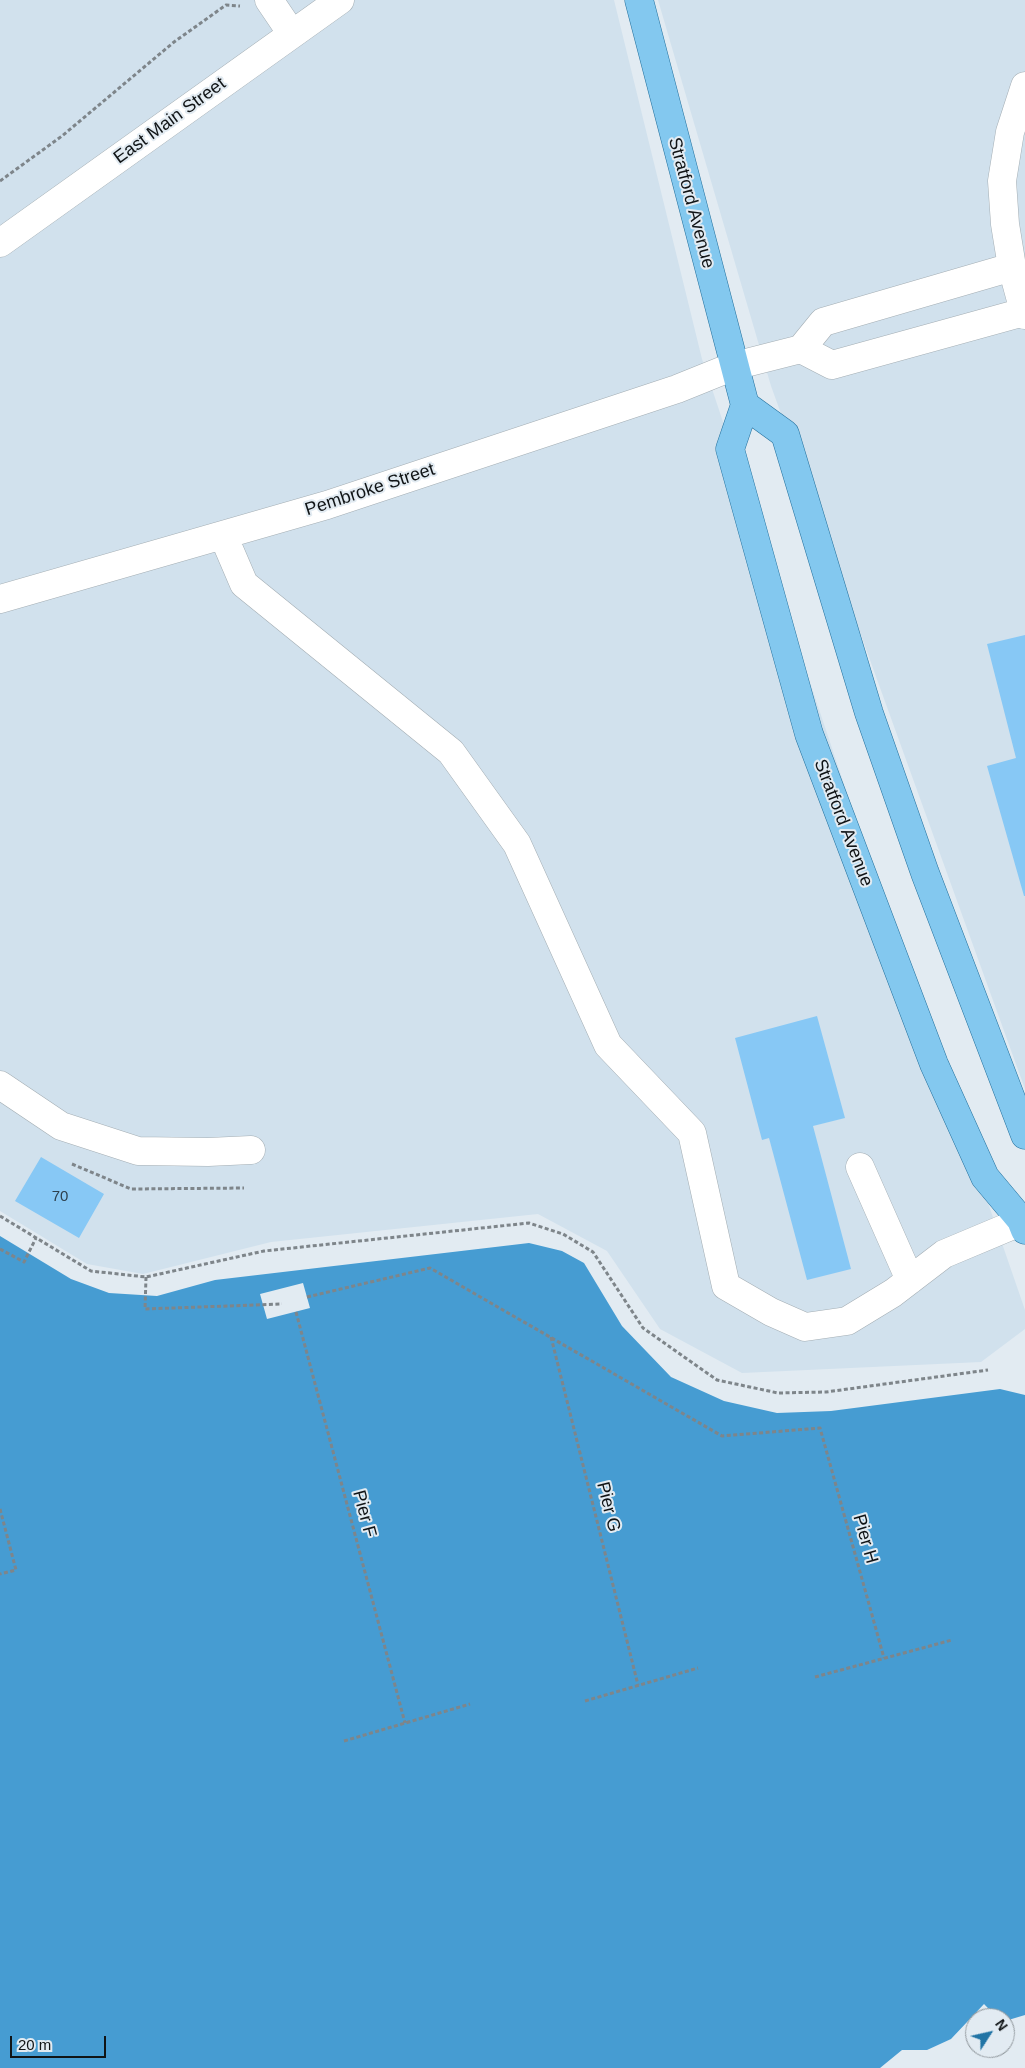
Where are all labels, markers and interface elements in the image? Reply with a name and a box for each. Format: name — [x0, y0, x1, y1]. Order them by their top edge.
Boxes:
street label: East Main Street — [110, 73, 230, 169]
street label: Stratford Avenue — [663, 135, 719, 271]
street label: Pembroke Street — [302, 459, 438, 521]
street label: Stratford Avenue — [809, 756, 877, 890]
house number: 70 — [52, 1188, 68, 1206]
street label: Pier G — [591, 1480, 625, 1534]
street label: Pier F — [347, 1488, 381, 1540]
street label: Pier H — [848, 1512, 882, 1566]
north arrow — [965, 2008, 1015, 2058]
text: N — [992, 2016, 1011, 2034]
scale bar — [12, 2026, 109, 2058]
text: 20 m — [18, 2036, 51, 2053]

